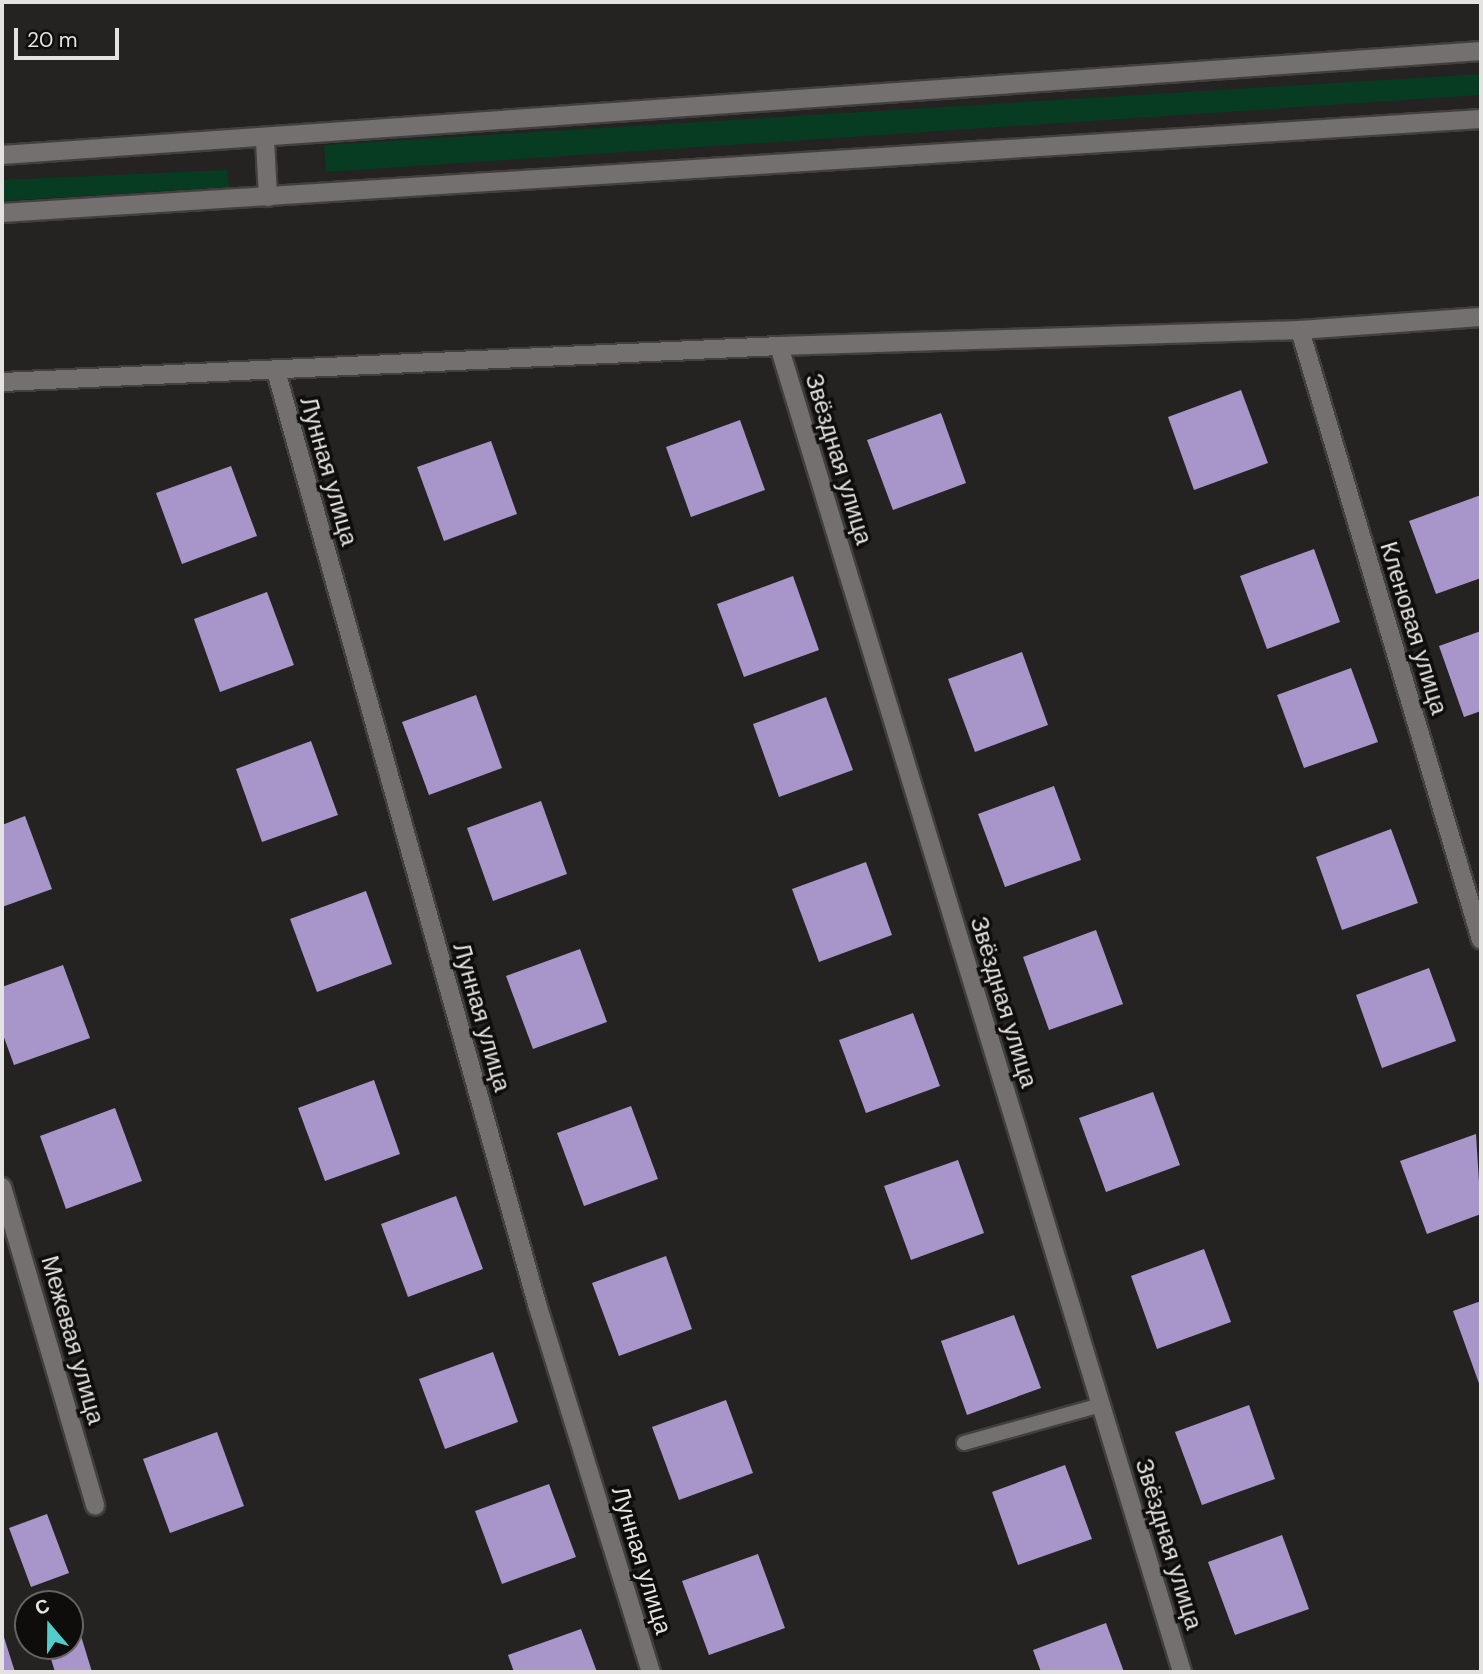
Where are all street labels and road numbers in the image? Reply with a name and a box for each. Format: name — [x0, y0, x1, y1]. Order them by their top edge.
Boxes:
street label: Звёздная улица — [799, 370, 879, 548]
street label: Лунная улица — [294, 393, 364, 549]
street label: Кленовая улица — [1374, 538, 1454, 718]
street label: Звёздная улица — [964, 913, 1044, 1091]
street label: Лунная улица — [447, 939, 517, 1095]
street label: Межевая улица — [35, 1252, 111, 1428]
street label: Звёздная улица — [1129, 1455, 1209, 1633]
street label: Лунная улица — [606, 1483, 678, 1637]

